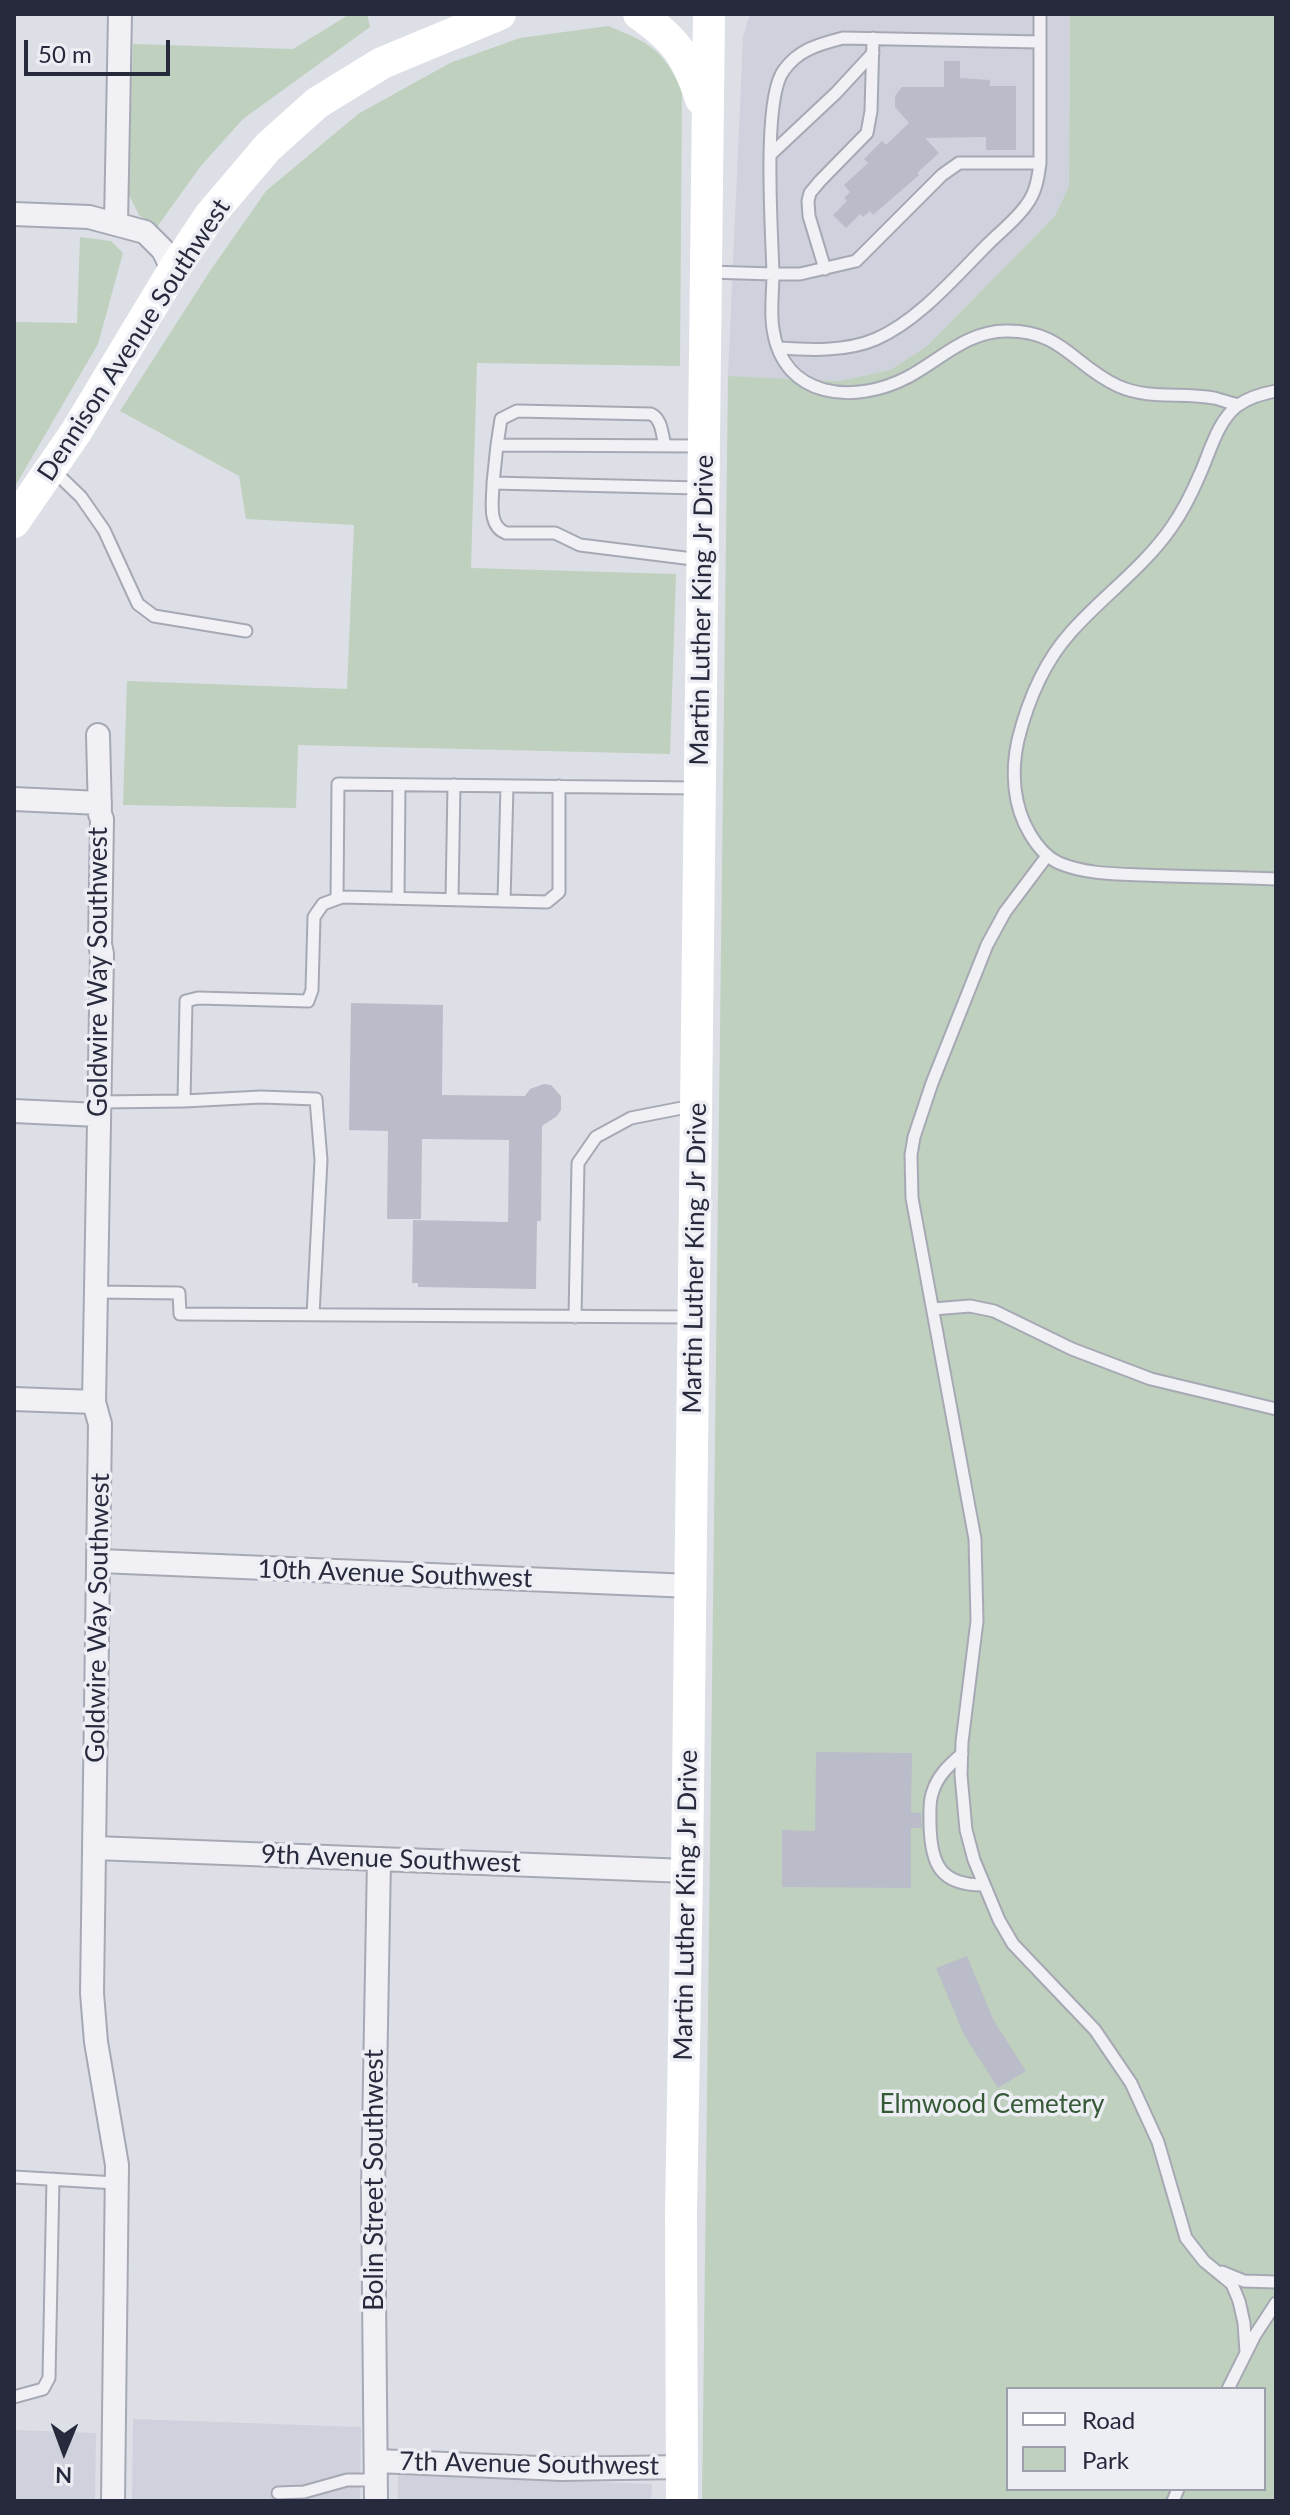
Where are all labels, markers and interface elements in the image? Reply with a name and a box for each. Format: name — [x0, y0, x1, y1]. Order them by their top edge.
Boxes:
scale bar — [28, 24, 174, 74]
text: 50 m — [38, 39, 92, 68]
street label: Dennison Avenue Southwest — [31, 193, 237, 487]
street label: Martin Luther King Jr Drive — [684, 454, 720, 766]
street label: Goldwire Way Southwest — [83, 827, 115, 1117]
street label: Martin Luther King Jr Drive — [677, 1102, 713, 1414]
street label: Goldwire Way Southwest — [80, 1473, 116, 1763]
street label: 10th Avenue Southwest — [257, 1554, 533, 1594]
street label: Martin Luther King Jr Drive — [668, 1749, 704, 2061]
street label: 9th Avenue Southwest — [261, 1839, 521, 1879]
street label: Bolin Street Southwest — [359, 2049, 391, 2311]
park label: Elmwood Cemetery — [879, 2089, 1105, 2121]
legend — [1006, 2387, 1266, 2491]
text: Road — [1082, 2405, 1135, 2434]
north arrow — [24, 2411, 104, 2491]
text: Park — [1082, 2445, 1129, 2474]
street label: 7th Avenue Southwest — [399, 2446, 659, 2482]
text: N — [55, 2462, 72, 2489]

